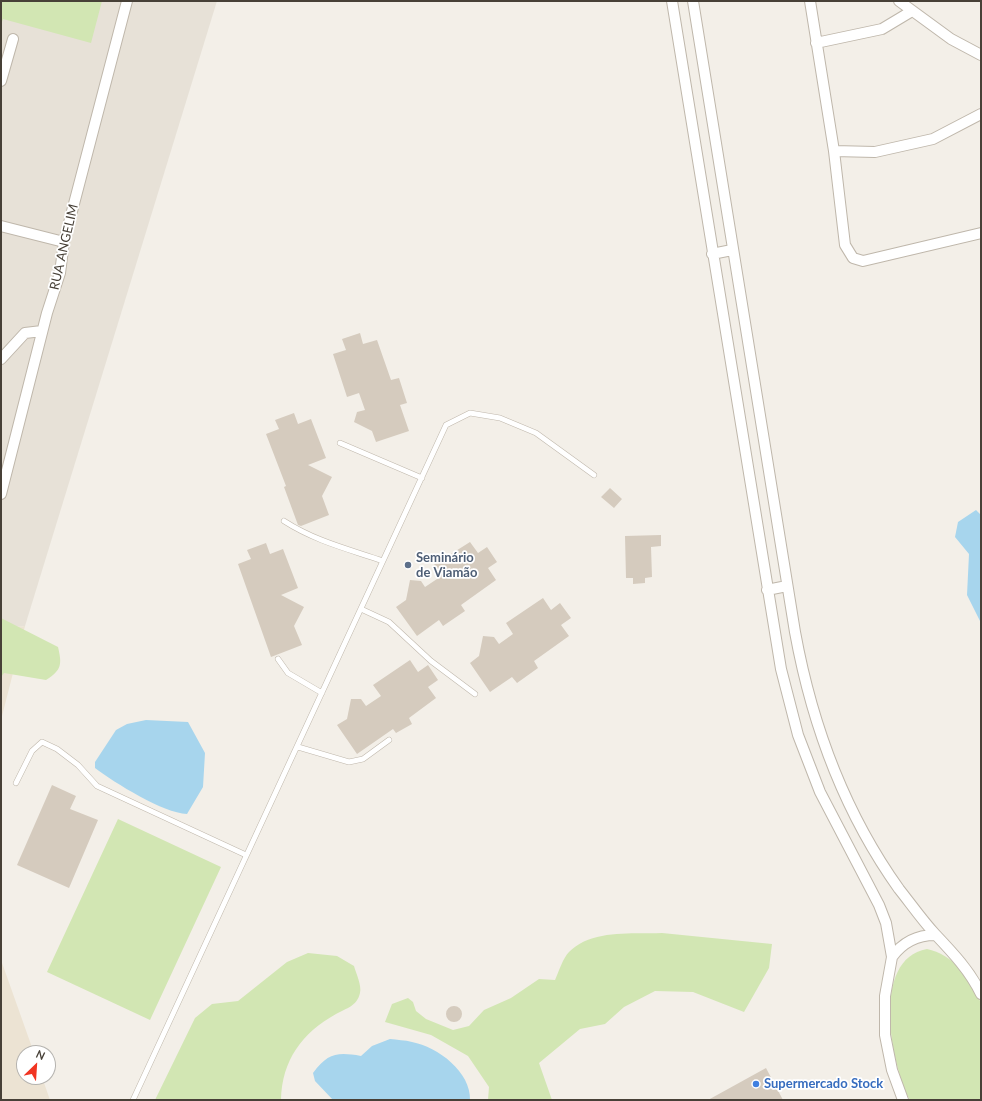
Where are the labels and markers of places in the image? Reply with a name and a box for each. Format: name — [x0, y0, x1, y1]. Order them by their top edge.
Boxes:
place label: Seminário de Viamão — [416, 550, 477, 581]
marker: Seminário de Viamão — [403, 560, 413, 570]
place label: Supermercado Stock — [764, 1076, 883, 1092]
marker: Supermercado Stock — [751, 1079, 761, 1089]

